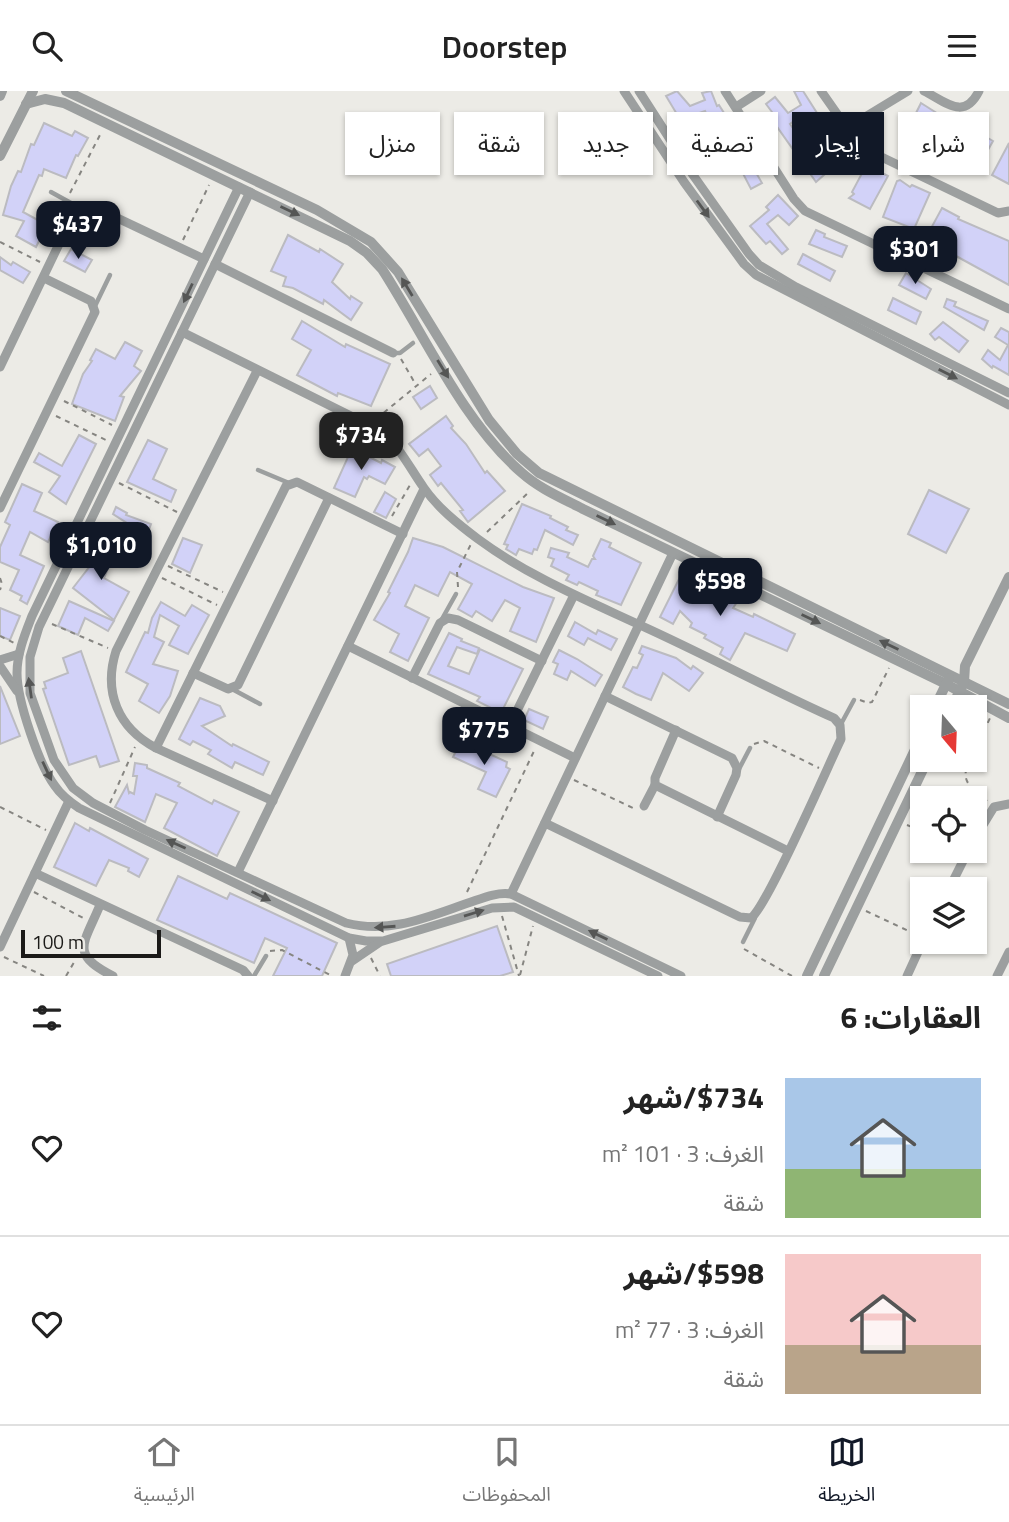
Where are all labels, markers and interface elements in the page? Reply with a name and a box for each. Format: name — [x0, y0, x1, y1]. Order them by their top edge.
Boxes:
text: Doorstep — [442, 22, 567, 70]
icon: search — [28, 27, 66, 65]
icon: menu — [943, 27, 981, 65]
chip: منزل — [345, 112, 440, 175]
chip: شقة — [454, 112, 544, 175]
chip: جديد — [558, 112, 653, 175]
chip: تصفية — [667, 112, 778, 175]
chip: إيجار — [792, 112, 884, 175]
chip: شراء — [898, 112, 989, 175]
one-way arrow — [696, 199, 711, 217]
pin: $437 — [37, 201, 119, 261]
one-way arrow — [280, 205, 300, 217]
text: $437 — [52, 206, 104, 241]
pin: $301 — [874, 227, 956, 286]
text: $301 — [889, 231, 941, 266]
one-way arrow — [401, 278, 413, 297]
one-way arrow — [182, 283, 194, 303]
one-way arrow — [437, 360, 450, 379]
one-way arrow — [938, 368, 958, 379]
pin: $734 — [320, 413, 402, 472]
text: $734 — [335, 417, 387, 452]
one-way arrow — [596, 514, 616, 526]
pin: $1,010 — [44, 523, 158, 582]
text: $1,010 — [66, 527, 136, 562]
pin: $598 — [679, 559, 761, 618]
text: $598 — [694, 563, 746, 598]
one-way arrow — [801, 614, 821, 625]
one-way arrow — [879, 639, 899, 650]
one-way arrow — [25, 677, 36, 699]
north arrow — [910, 695, 987, 772]
map controls — [910, 695, 987, 954]
pin: $775 — [443, 707, 525, 767]
text: $775 — [458, 712, 510, 747]
one-way arrow — [41, 761, 53, 781]
button: locate — [910, 786, 987, 863]
one-way arrow — [165, 838, 186, 849]
button: layers — [910, 877, 987, 954]
one-way arrow — [251, 891, 271, 902]
one-way arrow — [464, 908, 485, 918]
one-way arrow — [374, 922, 396, 933]
scale bar — [21, 927, 161, 959]
text: 100 m — [32, 927, 84, 956]
one-way arrow — [588, 929, 608, 940]
text: العقارات: 6 — [840, 994, 981, 1040]
icon: filters — [28, 999, 66, 1037]
text: $734/شهر — [624, 1074, 764, 1120]
icon: home — [841, 1106, 925, 1190]
icon: heart — [28, 1129, 66, 1167]
text: الغرف: 3 · 101 m² — [602, 1136, 764, 1171]
text: شقة — [723, 1185, 764, 1220]
text: $598/شهر — [624, 1250, 764, 1296]
icon: home — [841, 1282, 925, 1366]
icon: heart — [28, 1305, 66, 1343]
text: الغرف: 3 · 77 m² — [615, 1312, 764, 1347]
text: شقة — [723, 1361, 764, 1396]
tab: الرئيسية — [134, 1433, 195, 1515]
tab: المحفوظات — [462, 1433, 551, 1515]
tab: الخريطة — [818, 1433, 875, 1515]

